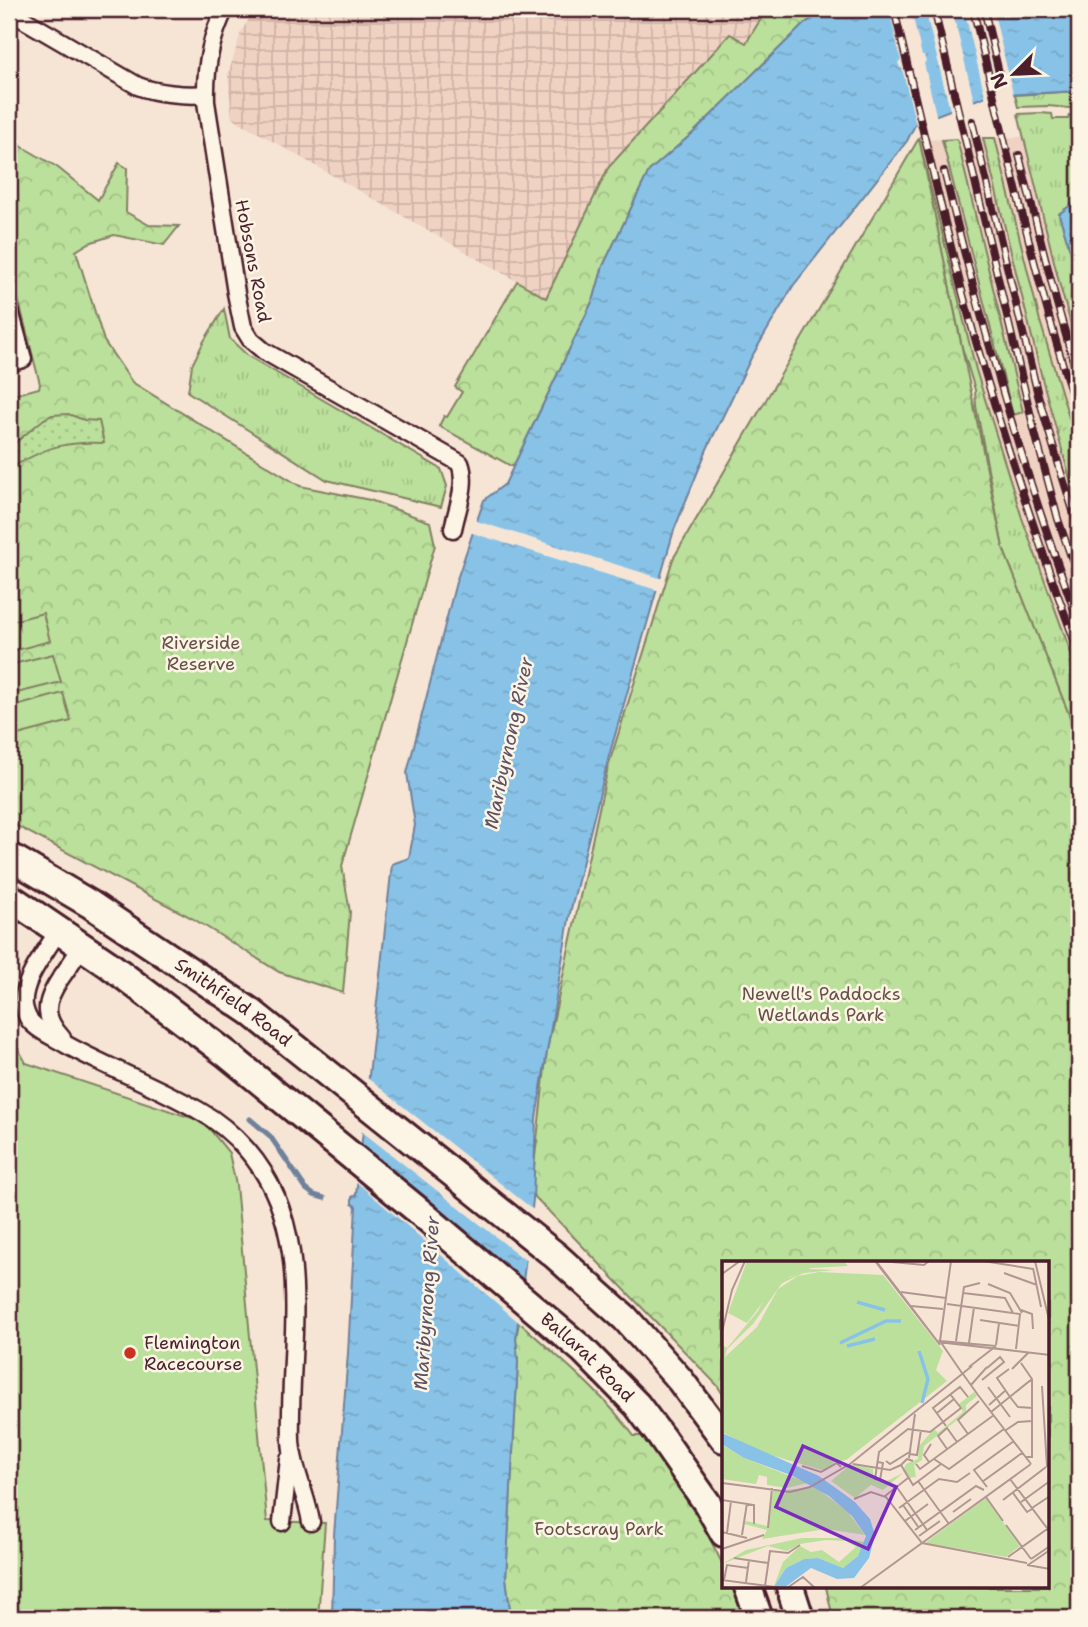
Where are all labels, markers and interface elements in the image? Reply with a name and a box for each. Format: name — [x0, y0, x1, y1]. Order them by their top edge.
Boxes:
north arrow — [979, 38, 1050, 108]
text: N — [984, 69, 1013, 93]
street label: Hobsons Road — [229, 197, 277, 325]
park label: Riverside Reserve — [161, 631, 241, 676]
water label: Maribyrnong River — [478, 654, 539, 831]
street label: Smithfield Road — [170, 952, 297, 1052]
park label: Newell's Paddocks Wetlands Park — [741, 982, 901, 1027]
water label: Maribyrnong River — [408, 1214, 445, 1391]
inset map — [722, 1261, 1050, 1588]
street label: Ballarat Road — [535, 1307, 640, 1407]
place label: Flemington Racecourse — [144, 1331, 242, 1376]
marker: Flemington Racecourse — [122, 1345, 138, 1361]
park label: Footscray Park — [534, 1517, 664, 1541]

